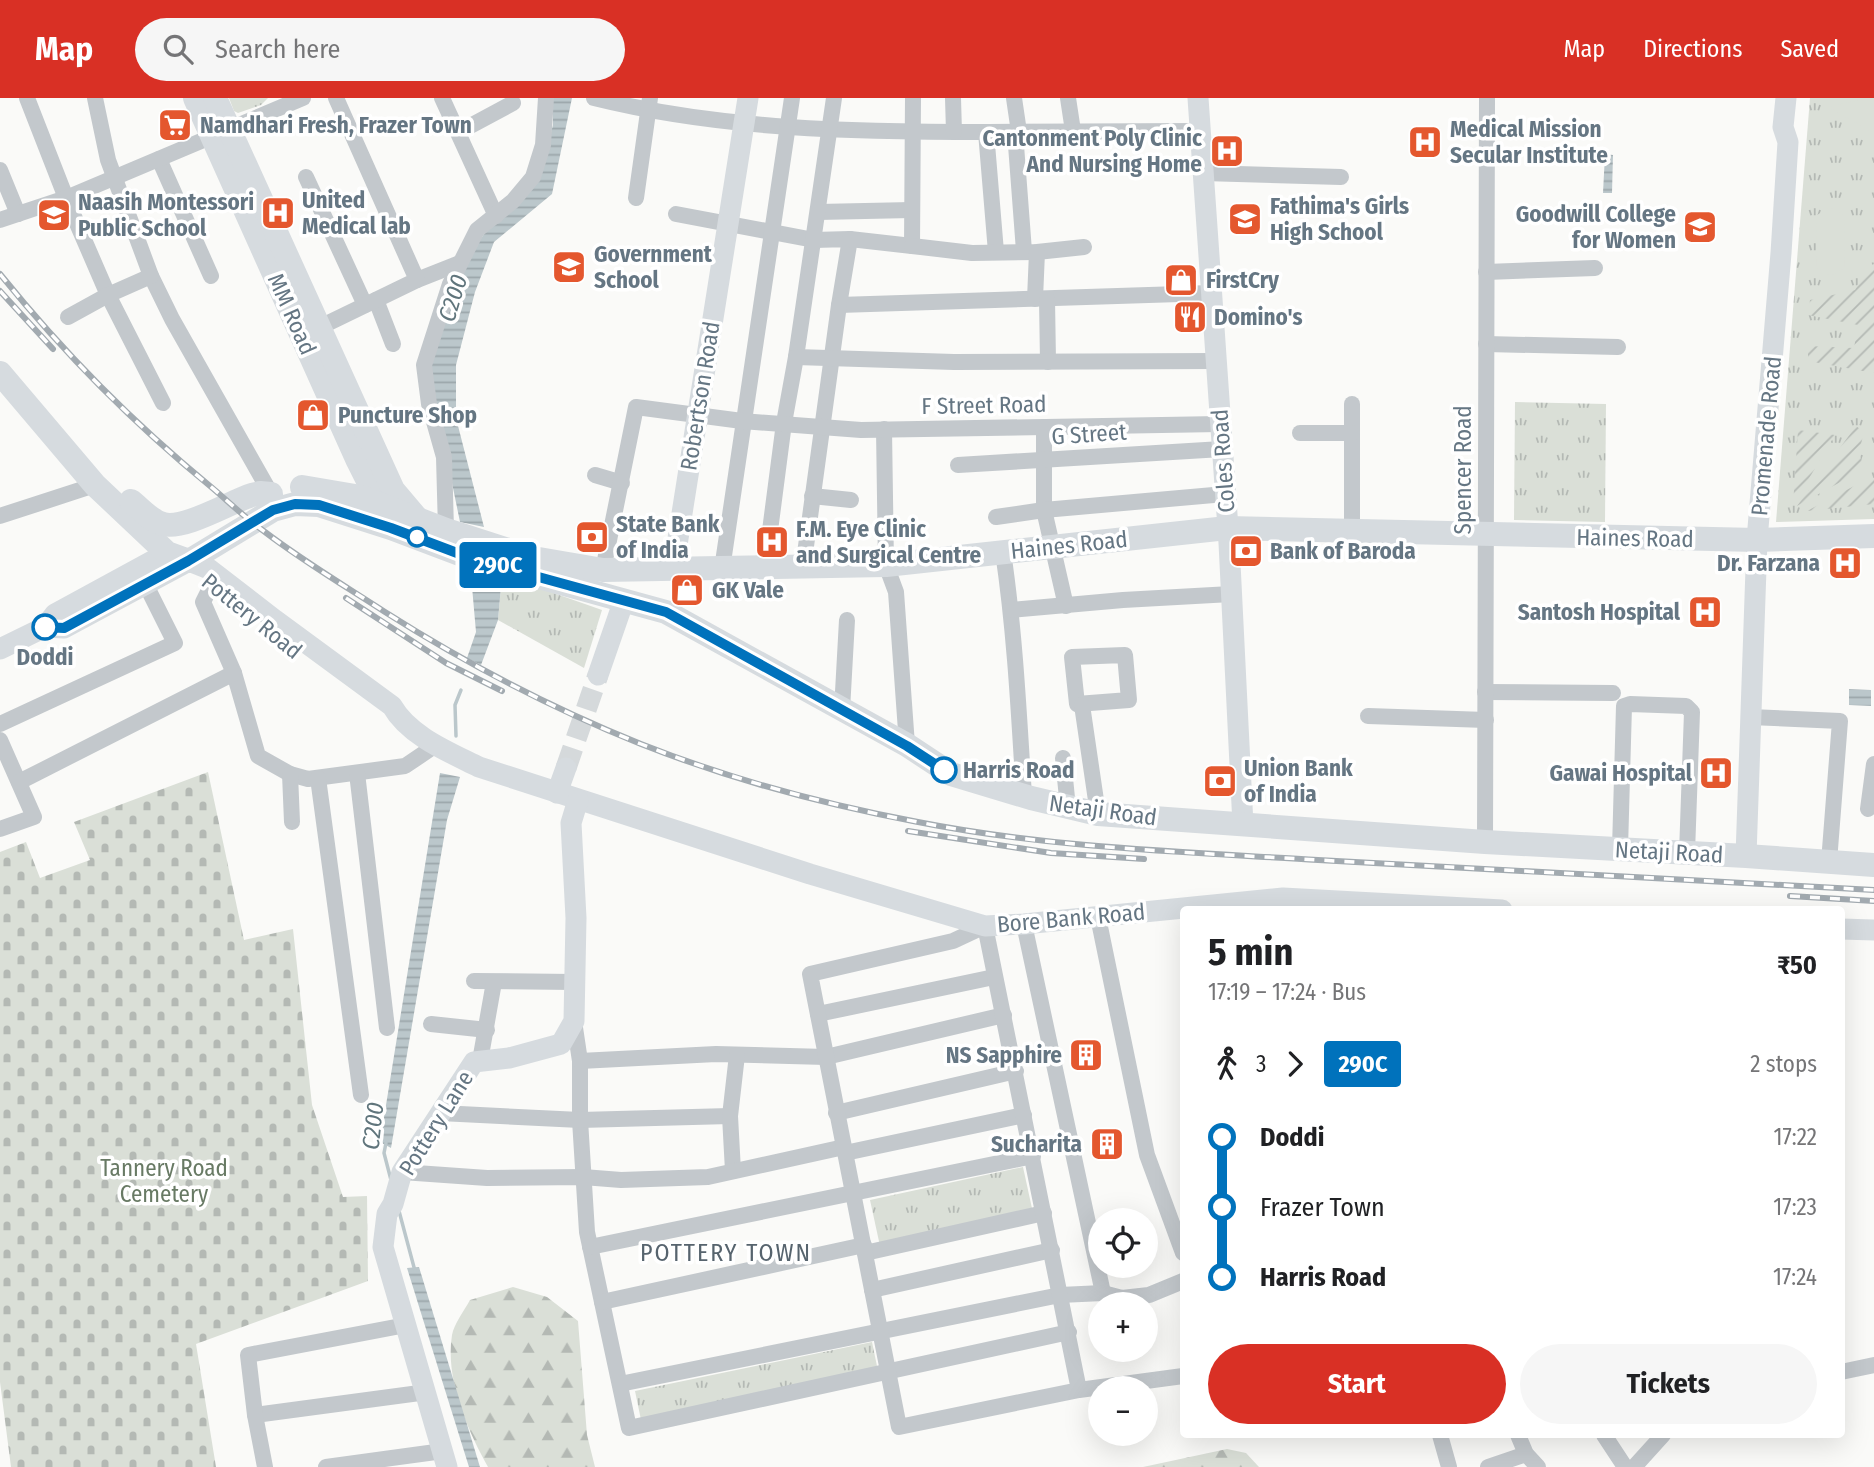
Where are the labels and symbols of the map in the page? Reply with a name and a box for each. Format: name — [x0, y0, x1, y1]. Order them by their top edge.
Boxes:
supermarket icon: Namdhari Fresh, Frazer Town — [156, 106, 194, 144]
place label: Namdhari Fresh, Frazer Town — [200, 111, 472, 139]
place label: Medical Mission Secular Institute — [1450, 115, 1608, 169]
hospital icon: Medical Mission Secular Institute — [1406, 123, 1444, 161]
place label: Cantonment Poly Clinic And Nursing Home — [983, 124, 1202, 178]
hospital icon: Cantonment Poly Clinic And Nursing Home — [1208, 132, 1246, 170]
place label: United Medical lab — [302, 186, 411, 240]
place label: Naasih Montessori Public School — [78, 188, 254, 242]
place label: Fathima's Girls High School — [1270, 192, 1409, 246]
hospital icon: United Medical lab — [259, 194, 297, 232]
school or university icon: Naasih Montessori Public School — [35, 196, 73, 234]
school or university icon: Fathima's Girls High School — [1226, 200, 1264, 238]
place label: Goodwill College for Women — [1516, 200, 1676, 254]
school or university icon: Goodwill College for Women — [1681, 208, 1719, 246]
place label: Government School — [594, 240, 713, 294]
school or university icon: Government School — [550, 248, 588, 286]
shop icon: FirstCry — [1162, 261, 1200, 299]
place label: FirstCry — [1206, 266, 1280, 294]
street label: MM Road — [262, 269, 322, 359]
water label: C200 — [433, 271, 473, 325]
restaurant icon: Domino's — [1171, 298, 1209, 336]
place label: Domino's — [1214, 303, 1303, 331]
street label: Robertson Road — [674, 319, 726, 473]
street label: Promenade Road — [1745, 355, 1787, 517]
street label: F Street Road — [921, 390, 1047, 420]
shop icon: Puncture Shop — [294, 396, 332, 434]
place label: Puncture Shop — [338, 401, 477, 429]
street label: Spencer Road — [1449, 405, 1477, 535]
street label: Coles Road — [1205, 408, 1241, 514]
street label: G Street — [1051, 417, 1128, 451]
place label: State Bank of India — [616, 510, 720, 564]
place label: F.M. Eye Clinic and Surgical Centre — [796, 515, 981, 569]
bank icon: State Bank of India — [573, 518, 611, 556]
hospital icon: F.M. Eye Clinic and Surgical Centre — [753, 523, 791, 561]
street label: Haines Road — [1576, 523, 1694, 553]
street label: Haines Road — [1009, 525, 1129, 565]
unlabelled marker — [407, 527, 427, 547]
bank icon: Bank of Baroda — [1227, 532, 1265, 570]
place label: Bank of Baroda — [1270, 537, 1416, 565]
line badge: 290C — [449, 542, 547, 588]
hospital icon: Dr. Farzana — [1826, 544, 1864, 582]
place label: Dr. Farzana — [1717, 549, 1820, 577]
street label: Pottery Road — [196, 567, 308, 665]
shop icon: GK Vale — [668, 571, 706, 609]
place label: GK Vale — [712, 576, 784, 604]
hospital icon: Santosh Hospital — [1686, 593, 1724, 631]
place label: Santosh Hospital — [1518, 598, 1681, 626]
marker: Doddi — [32, 614, 58, 640]
place label: Doddi — [17, 643, 74, 671]
place label: Union Bank of India — [1244, 754, 1353, 808]
hospital icon: Gawai Hospital — [1697, 754, 1735, 792]
place label: Harris Road — [963, 756, 1075, 784]
marker: Harris Road — [931, 757, 957, 783]
place label: Gawai Hospital — [1550, 759, 1693, 787]
bank icon: Union Bank of India — [1201, 762, 1239, 800]
street label: Netaji Road — [1047, 789, 1159, 831]
street label: Netaji Road — [1614, 835, 1724, 869]
street label: Bore Bank Road — [996, 898, 1146, 938]
building icon: NS Sapphire — [1067, 1036, 1105, 1074]
place label: NS Sapphire — [946, 1041, 1062, 1069]
street label: Pottery Lane — [393, 1066, 479, 1180]
water label: C200 — [357, 1101, 389, 1151]
building icon: Sucharita — [1088, 1125, 1126, 1163]
place label: Sucharita — [991, 1130, 1082, 1158]
park label: Tannery Road Cemetery — [100, 1154, 228, 1208]
district label: POTTERY TOWN — [640, 1239, 812, 1267]

